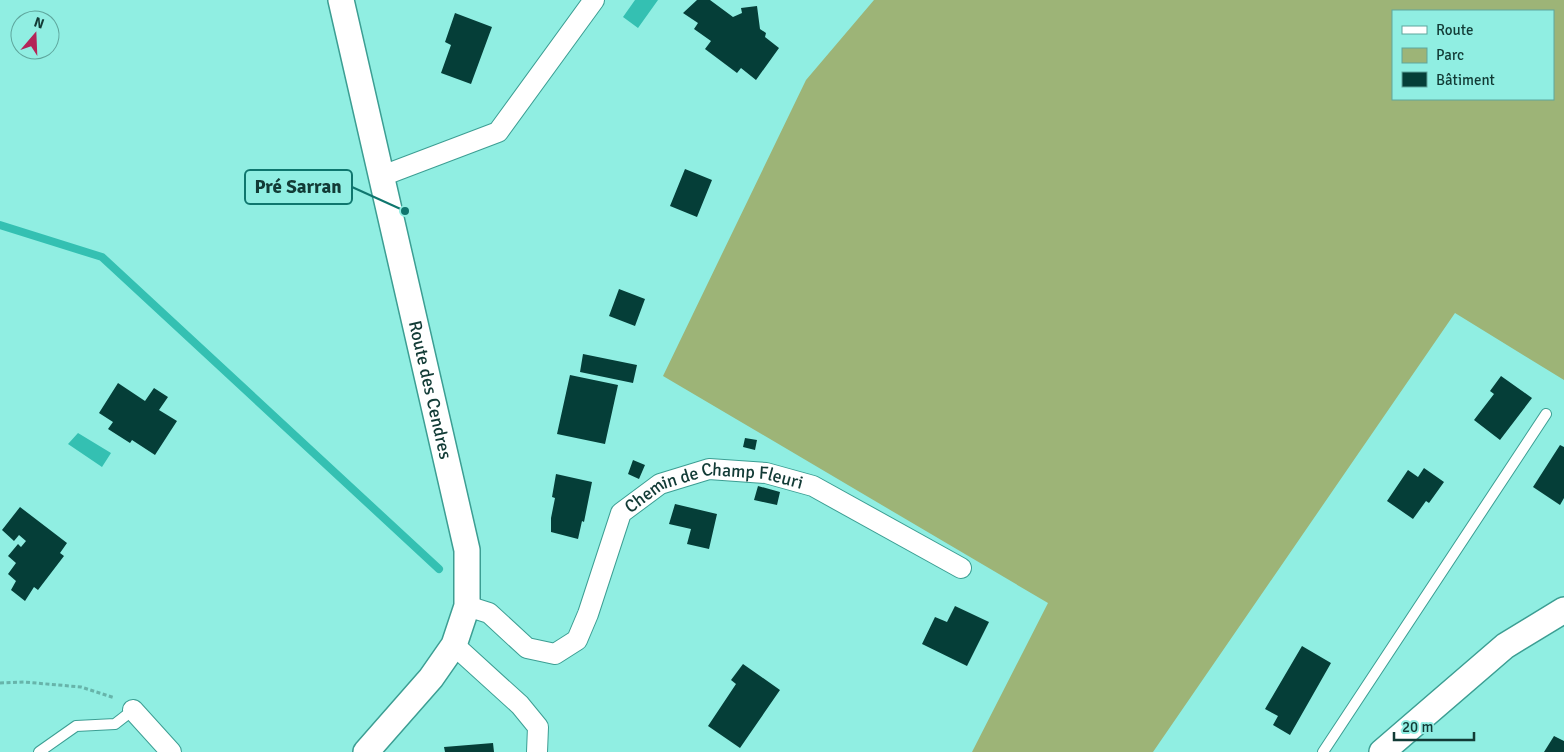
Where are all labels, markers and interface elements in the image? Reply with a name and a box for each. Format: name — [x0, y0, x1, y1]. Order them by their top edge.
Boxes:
north arrow — [10, 10, 60, 60]
legend — [1392, 10, 1554, 100]
text: N — [32, 14, 46, 33]
text: Route — [1436, 21, 1473, 39]
text: Parc — [1436, 46, 1464, 64]
text: Bâtiment — [1436, 71, 1495, 89]
callout: Pré Sarran — [245, 170, 352, 204]
text: Pré Sarran — [254, 175, 342, 199]
street label: Route des Cendres — [404, 318, 457, 462]
street label: Chemin de Champ Fleuri — [620, 457, 806, 518]
scale bar — [1394, 710, 1474, 742]
text: 20 m — [1402, 718, 1433, 736]

